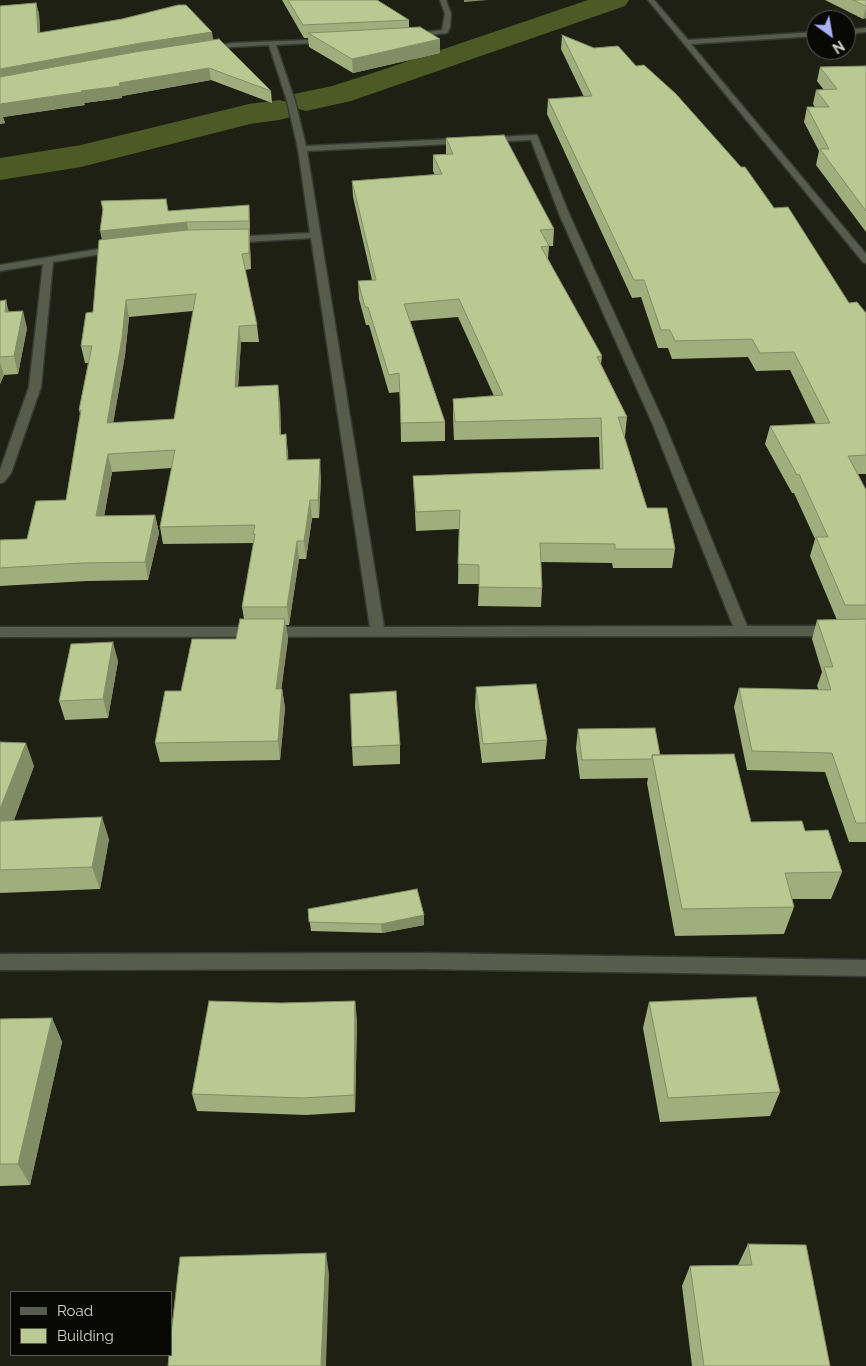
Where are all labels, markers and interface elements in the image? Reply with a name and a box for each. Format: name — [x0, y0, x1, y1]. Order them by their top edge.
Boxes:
north arrow — [806, 10, 856, 60]
text: N — [830, 37, 847, 56]
legend — [10, 1291, 172, 1356]
text: Road — [57, 1302, 93, 1320]
text: Building — [57, 1327, 114, 1345]

